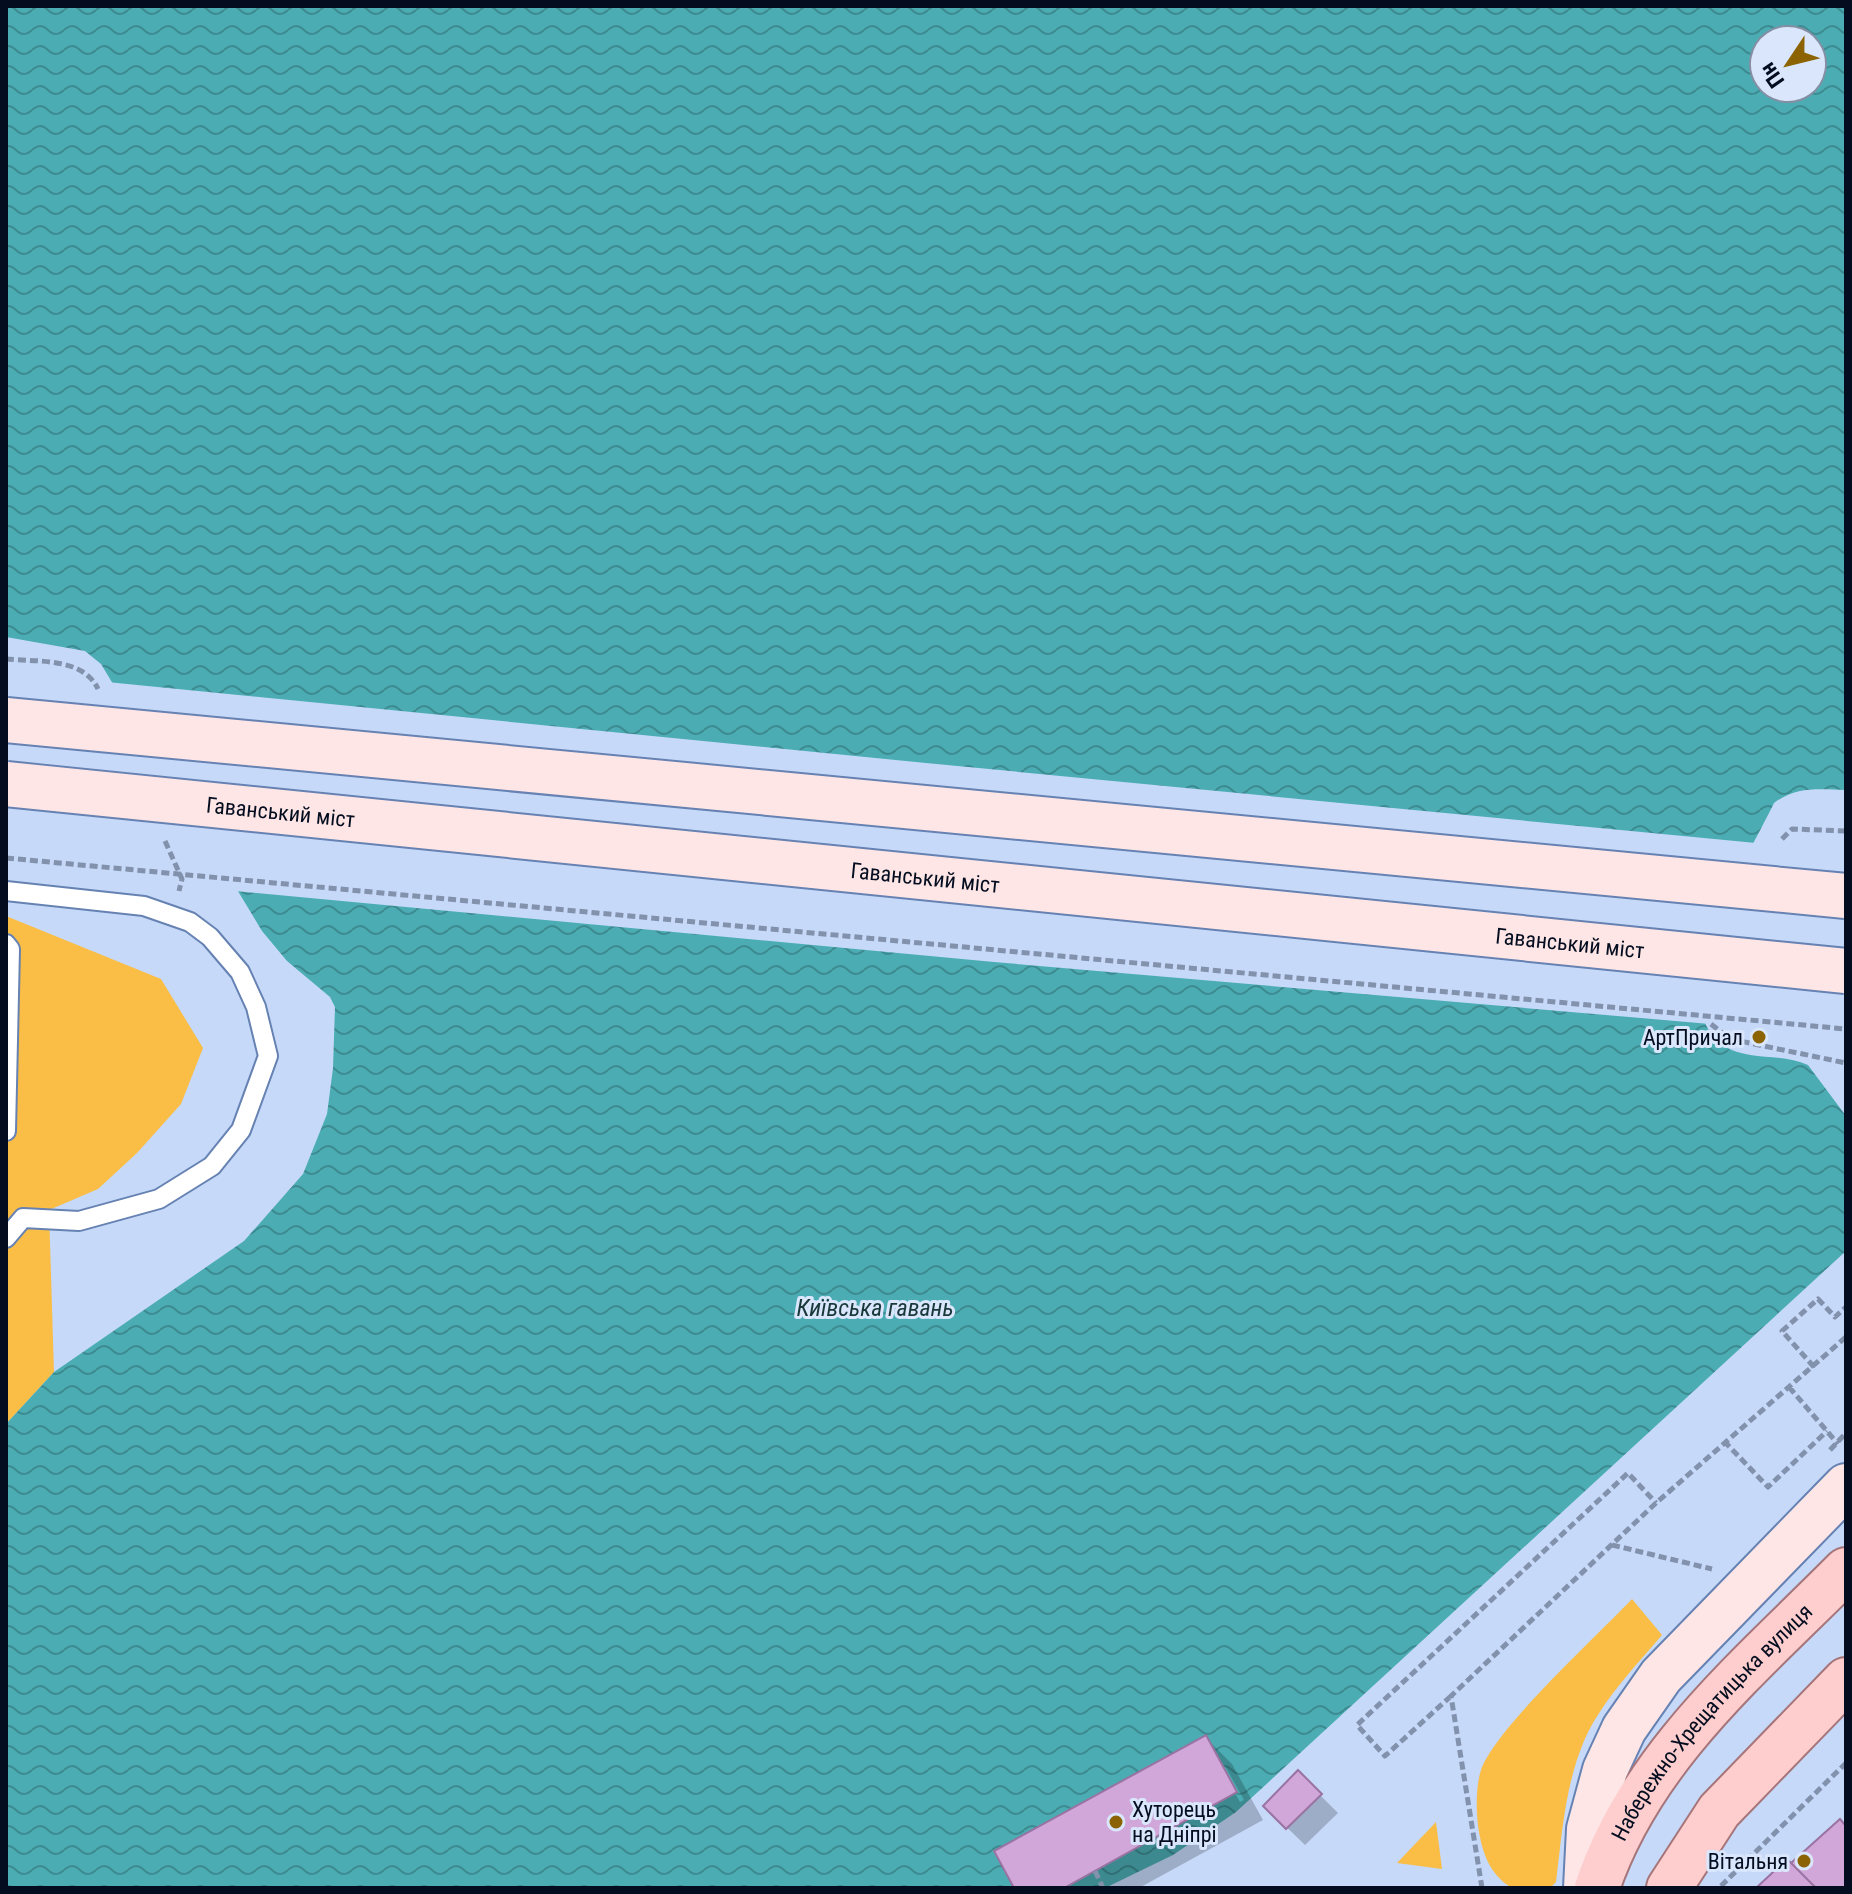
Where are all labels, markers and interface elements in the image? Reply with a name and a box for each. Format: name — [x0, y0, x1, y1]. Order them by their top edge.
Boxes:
north arrow — [1748, 24, 1828, 104]
text: Пн — [1755, 58, 1789, 92]
street label: Гаванський міст — [205, 792, 356, 832]
street label: Гаванський міст — [850, 857, 1001, 897]
street label: Гаванський міст — [1494, 923, 1646, 963]
place label: АртПричал — [1643, 1025, 1743, 1050]
marker: АртПричал — [1750, 1028, 1768, 1046]
water label: Київська гавань — [796, 1294, 954, 1322]
street label: Набережно-Хрещатицька вулиця — [1606, 1598, 1817, 1844]
place label: Хуторець на Дніпрі — [1132, 1797, 1217, 1847]
marker: Хуторець на Дніпрі — [1107, 1813, 1125, 1831]
place label: Вітальня — [1708, 1849, 1788, 1874]
marker: Вітальня — [1795, 1852, 1813, 1870]

